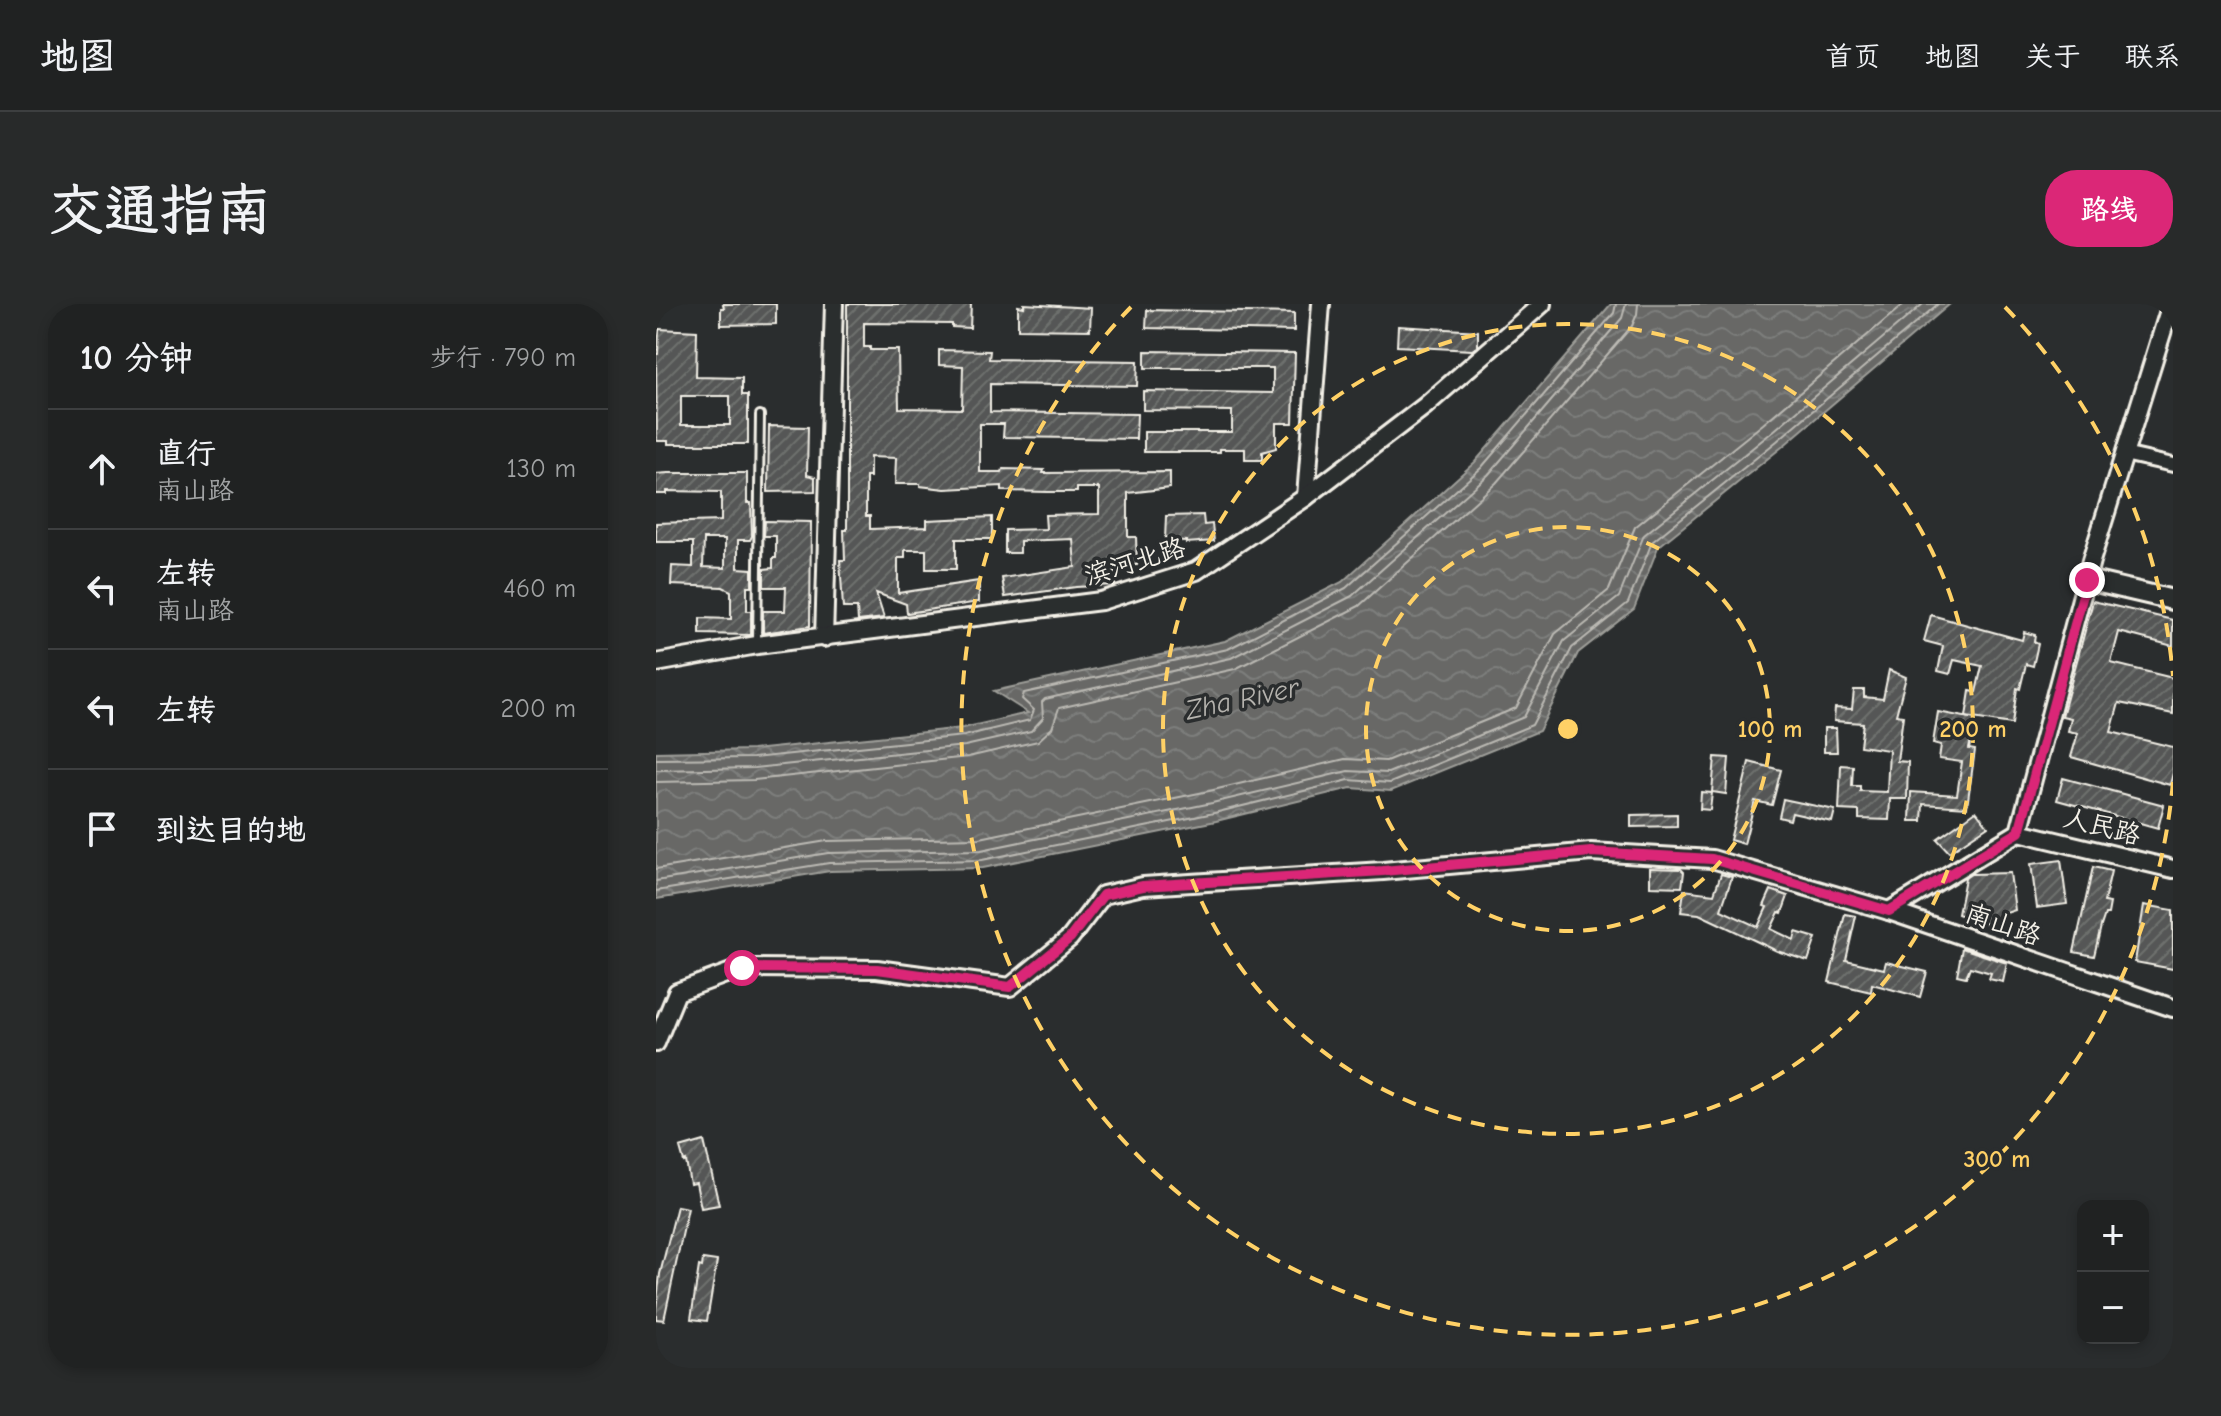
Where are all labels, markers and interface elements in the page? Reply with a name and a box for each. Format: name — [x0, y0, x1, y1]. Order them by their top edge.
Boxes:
text: 地图 — [40, 35, 116, 79]
text: 首页 — [1825, 41, 1881, 73]
text: 地图 — [1925, 41, 1981, 73]
text: 关于 — [2025, 41, 2081, 73]
text: 联系 — [2125, 41, 2181, 73]
button: 路线 — [2045, 170, 2173, 247]
text: 交通指南 — [48, 179, 272, 243]
text: 10 分钟 — [80, 338, 193, 378]
text: 步行 · 790 m — [430, 343, 576, 373]
text: 直行 — [156, 436, 216, 471]
icon: ahead — [80, 447, 124, 491]
text: 130 m — [507, 454, 576, 484]
text: 南山路 — [156, 476, 234, 506]
street label: 滨河北路 — [1081, 532, 1189, 592]
text: 左转 — [156, 556, 216, 591]
route end — [2069, 562, 2105, 598]
icon: left — [80, 567, 124, 611]
text: 460 m — [503, 574, 576, 604]
text: 南山路 — [156, 596, 234, 626]
water label: Zha River — [1181, 671, 1303, 727]
icon: left — [80, 687, 124, 731]
text: 左转 — [156, 693, 216, 728]
text: 200 m — [501, 694, 576, 724]
centre of rings — [1554, 715, 1582, 743]
text: 100 m — [1738, 715, 1802, 743]
text: 200 m — [1939, 715, 2007, 743]
street label: 人民路 — [2061, 803, 2143, 851]
icon: arrive — [80, 807, 124, 851]
text: 到达目的地 — [156, 813, 306, 848]
street label: 南山路 — [1961, 898, 2045, 952]
route start — [724, 950, 760, 986]
text: 300 m — [1964, 1145, 2030, 1173]
map controls — [2077, 1200, 2149, 1344]
button: + — [2077, 1200, 2149, 1272]
button: − — [2077, 1272, 2149, 1344]

